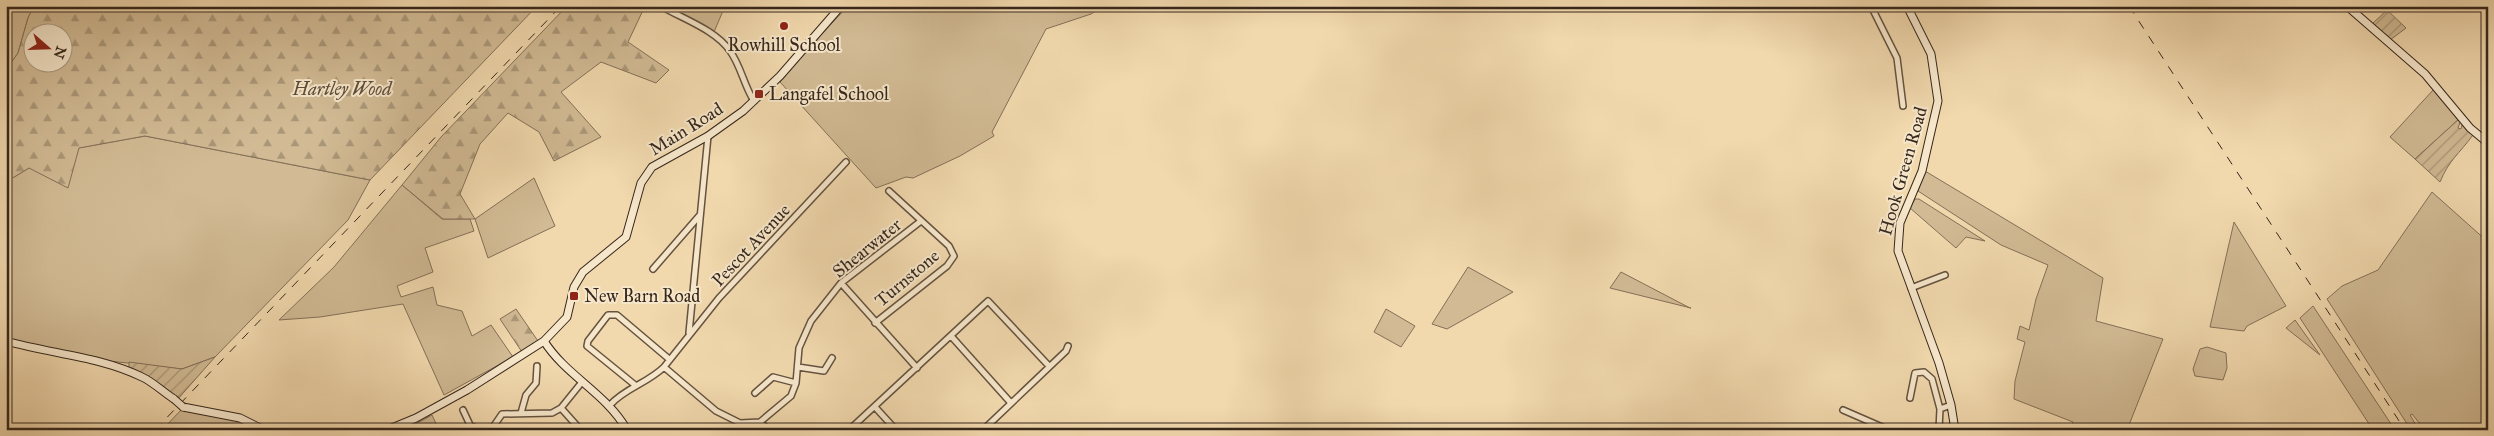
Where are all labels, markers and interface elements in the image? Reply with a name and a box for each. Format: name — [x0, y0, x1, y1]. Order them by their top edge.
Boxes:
marker: Rowhill School — [778, 20, 790, 32]
north arrow — [22, 22, 72, 72]
place label: Rowhill School — [728, 34, 841, 56]
text: N — [50, 44, 70, 61]
park label: Hartley Wood — [291, 78, 393, 100]
place label: Langafel School — [769, 83, 889, 106]
marker: Langafel School — [753, 88, 765, 100]
street label: Main Road — [645, 98, 727, 160]
street label: Hook Green Road — [1874, 104, 1932, 238]
street label: Pescot Avenue — [707, 199, 795, 291]
street label: Shearwater — [828, 213, 906, 282]
street label: Turnstone — [870, 245, 944, 311]
place label: New Barn Road — [584, 285, 700, 307]
marker: New Barn Road — [568, 290, 580, 302]

